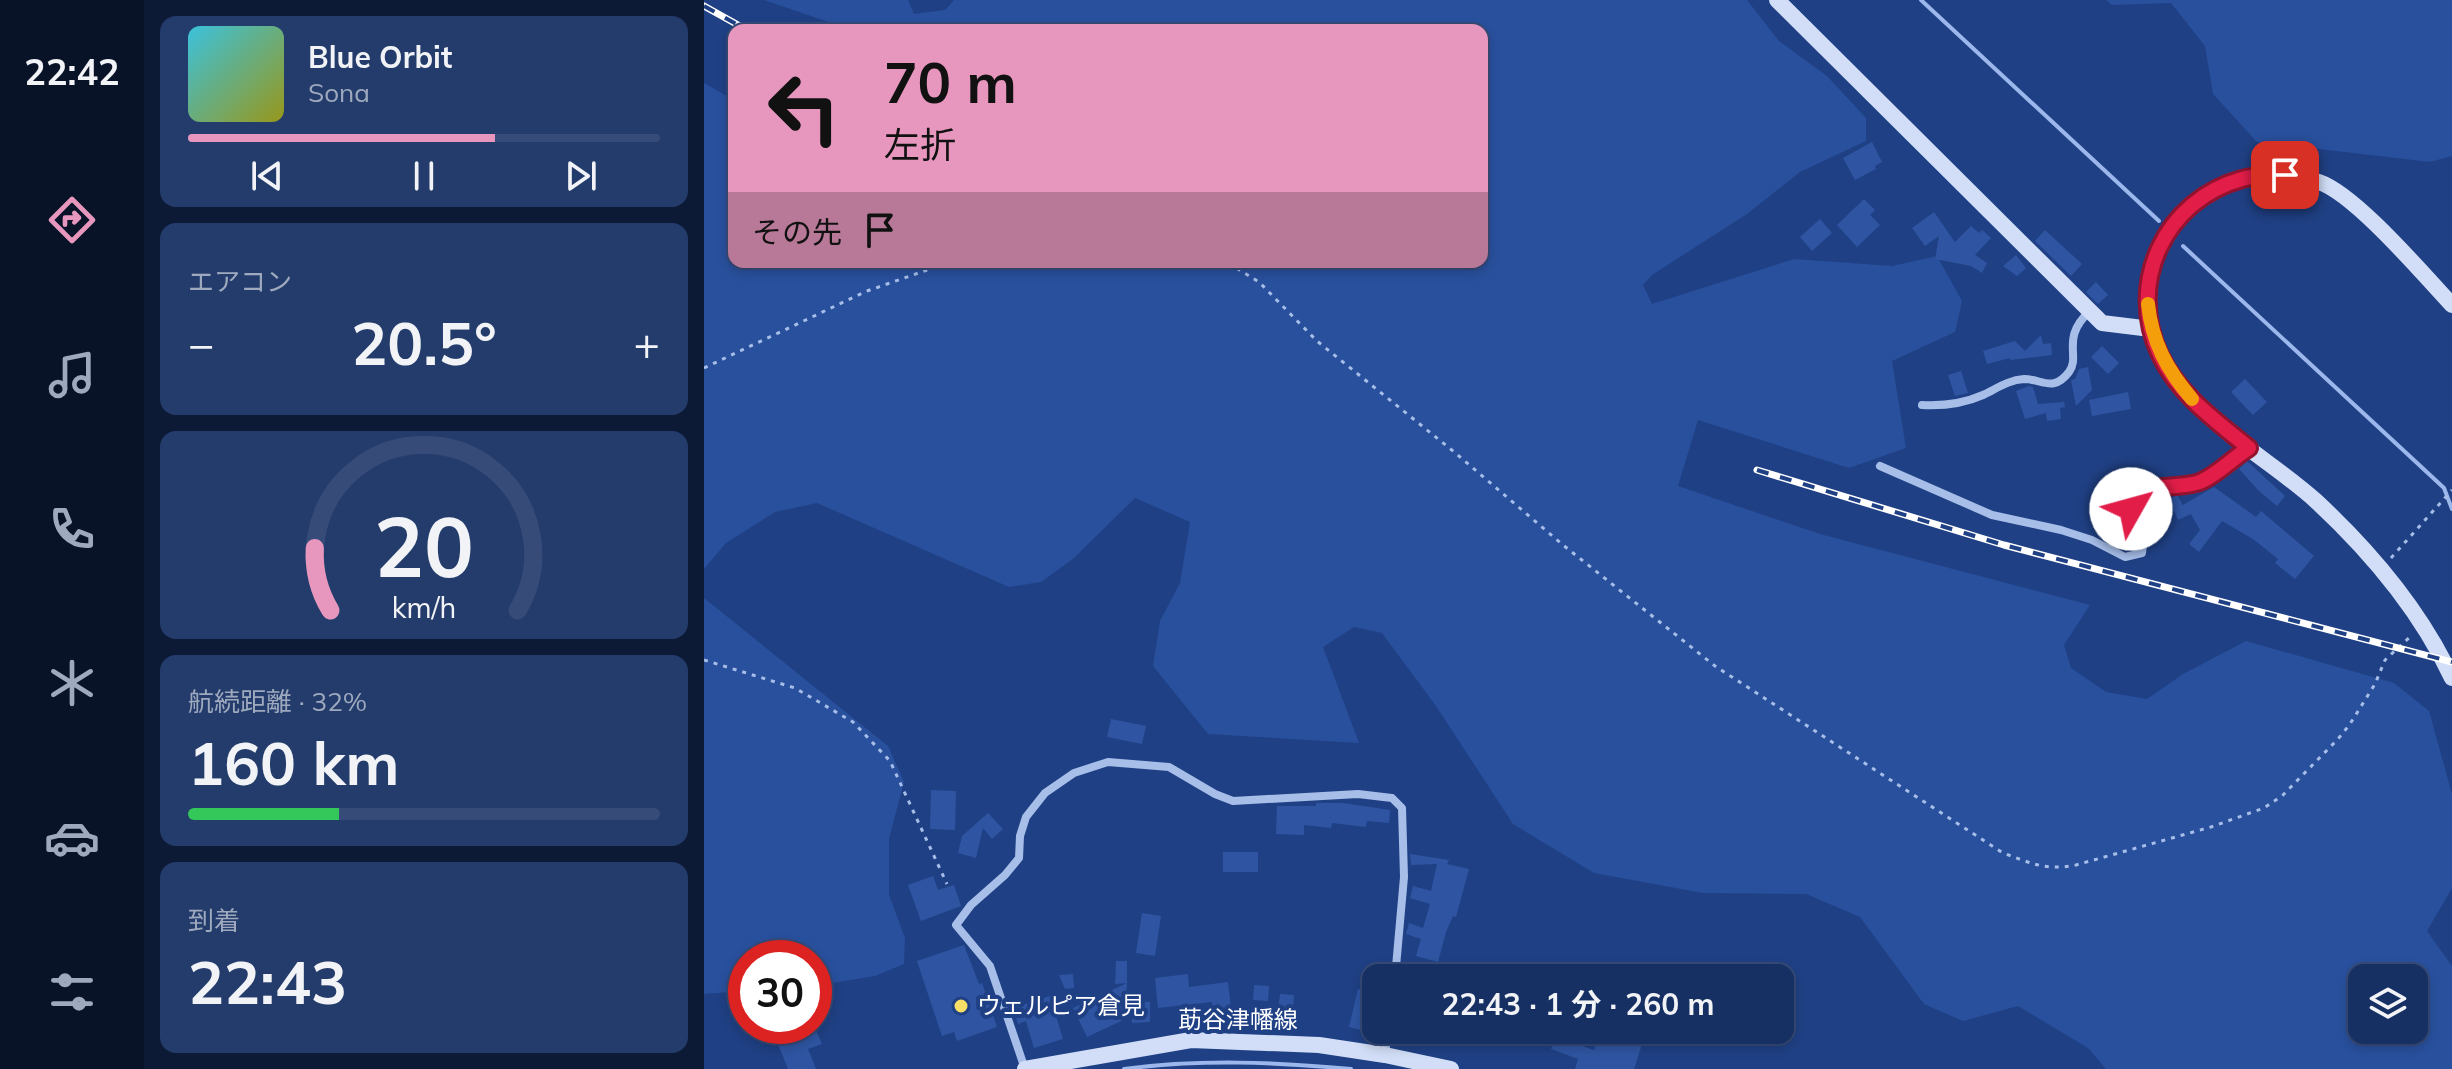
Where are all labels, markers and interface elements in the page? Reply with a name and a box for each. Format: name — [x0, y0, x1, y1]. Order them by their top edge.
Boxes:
text: Blue Orbit — [308, 38, 452, 76]
text: 70 m — [884, 47, 1017, 117]
text: 22:42 — [24, 49, 120, 94]
icon: left — [752, 56, 856, 160]
text: Sona — [308, 76, 370, 109]
text: 左折 — [884, 122, 956, 167]
pin — [2251, 141, 2319, 209]
icon: arrive — [2263, 153, 2307, 197]
icon: previous — [245, 154, 289, 198]
icon: pause — [402, 154, 446, 198]
icon: next — [559, 154, 603, 198]
icon: directions — [44, 192, 100, 248]
icon: arrive — [858, 208, 902, 252]
text: その先 — [752, 213, 842, 251]
text: エアコン — [188, 265, 292, 298]
text: 20.5° — [351, 305, 497, 380]
text: − — [188, 316, 214, 371]
text: + — [634, 316, 660, 371]
icon: music — [44, 347, 100, 403]
position arrow — [2089, 467, 2173, 551]
text: 20 — [374, 492, 474, 597]
icon: phone — [44, 501, 100, 557]
text: km/h — [392, 589, 456, 625]
icon: climate — [44, 655, 100, 711]
text: 航続距離 · 32% — [188, 685, 367, 718]
text: 160 km — [188, 725, 400, 800]
icon: car — [44, 810, 100, 866]
text: 到着 — [188, 904, 240, 937]
speed limit sign: 30 — [728, 940, 832, 1044]
text: 22:43 — [188, 944, 347, 1019]
icon: filters — [44, 964, 100, 1020]
map controls — [2348, 964, 2428, 1044]
button: layers — [2348, 964, 2428, 1044]
text: 22:43 · 1 分 · 260 m — [1442, 985, 1714, 1023]
place label: ウェルピア倉見 — [977, 990, 1145, 1020]
marker: ウェルピア倉見 — [952, 997, 970, 1015]
street label: 莇谷津幡線 — [1178, 1004, 1298, 1034]

